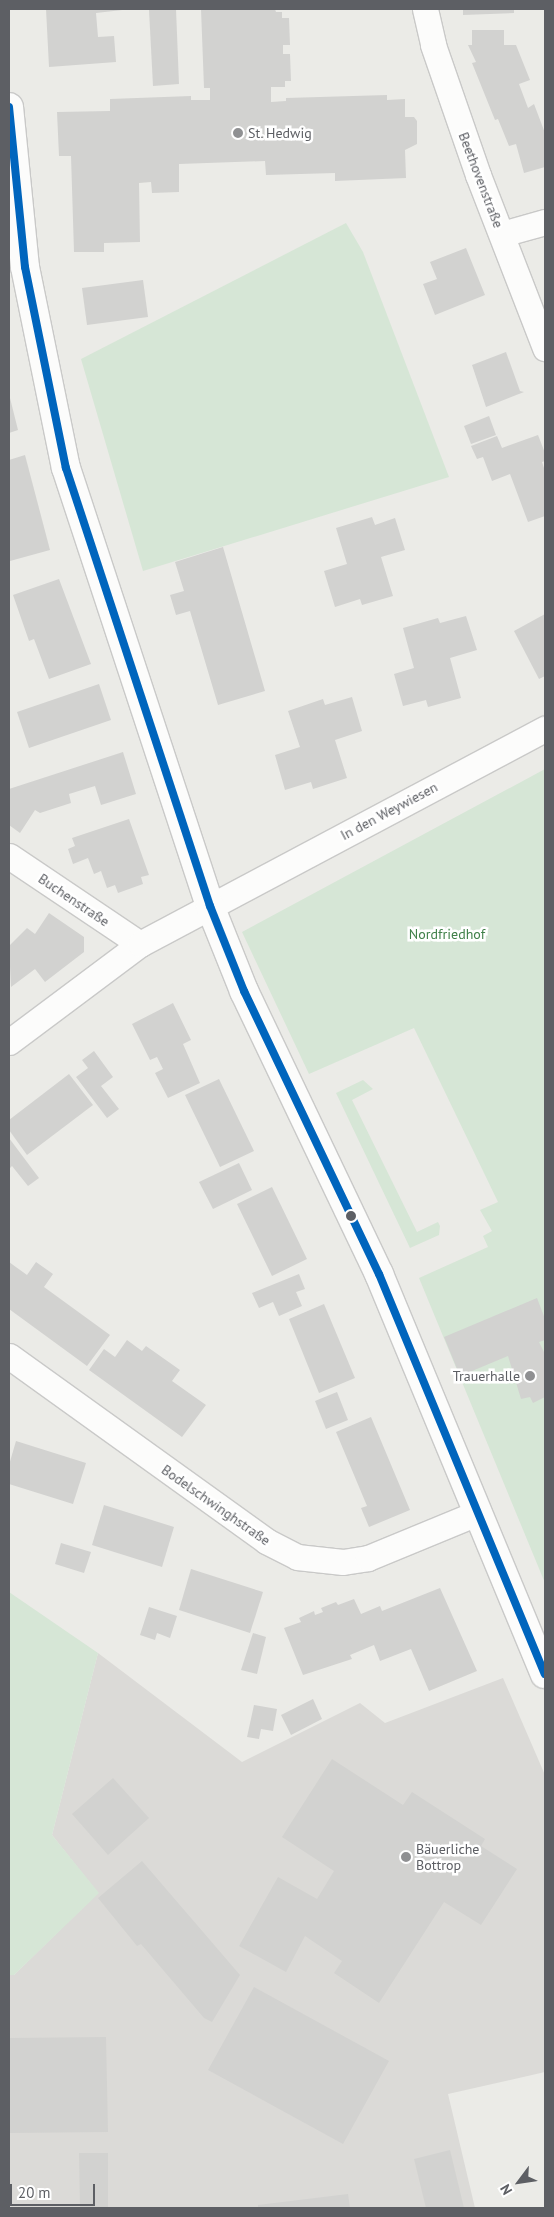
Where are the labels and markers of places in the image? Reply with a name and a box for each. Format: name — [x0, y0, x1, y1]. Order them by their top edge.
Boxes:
place label: St. Hedwig — [248, 125, 313, 141]
marker: St. Hedwig — [232, 127, 244, 139]
unlabelled marker — [346, 1211, 356, 1221]
place label: Trauerhalle — [453, 1368, 520, 1384]
marker: Trauerhalle — [524, 1370, 536, 1382]
place label: Bäuerliche Bottrop — [416, 1841, 479, 1874]
marker: Bäuerliche Bottrop — [400, 1851, 412, 1863]

